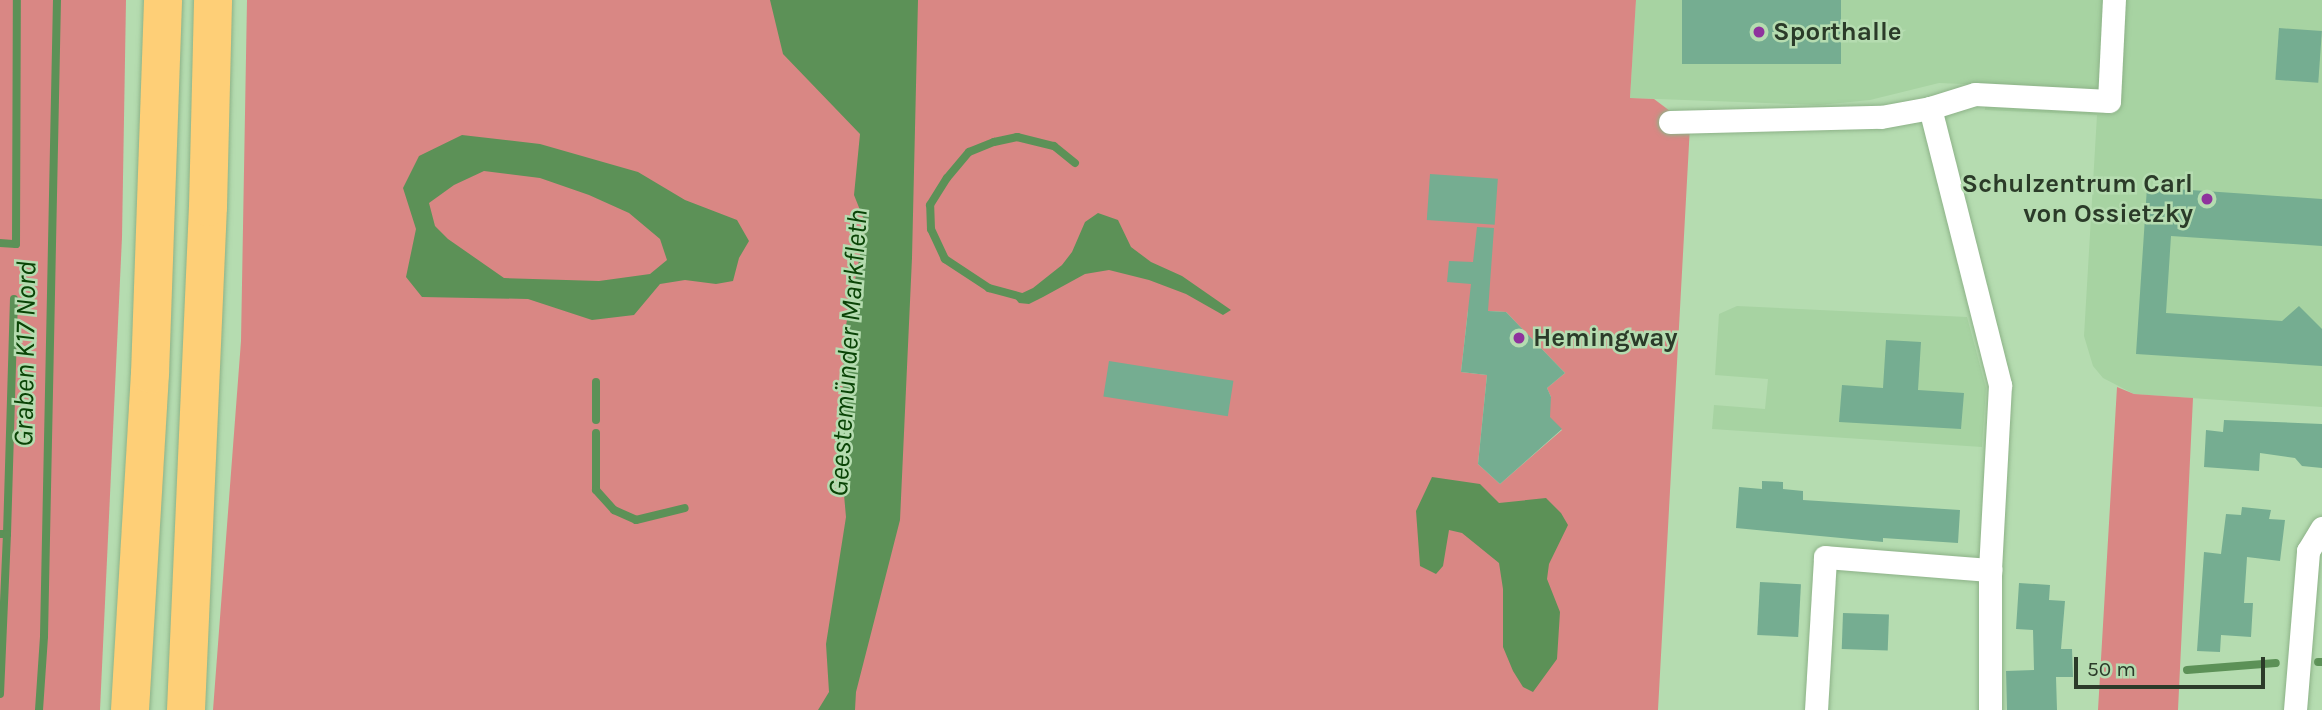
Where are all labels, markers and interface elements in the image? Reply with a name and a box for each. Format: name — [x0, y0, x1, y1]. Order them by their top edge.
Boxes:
place label: Sporthalle — [1773, 16, 1902, 48]
marker: Sporthalle — [1751, 24, 1767, 40]
place label: Schulzentrum Carl von Ossietzky — [1962, 168, 2193, 230]
marker: Schulzentrum Carl von Ossietzky — [2199, 191, 2215, 207]
water label: Geestemünder Markfleth — [821, 208, 875, 498]
water label: Graben K17 Nord — [7, 261, 43, 447]
place label: Hemingway — [1533, 322, 1678, 354]
marker: Hemingway — [1511, 330, 1527, 346]
scale bar — [2077, 644, 2268, 688]
text: 50 m — [2087, 657, 2136, 681]

